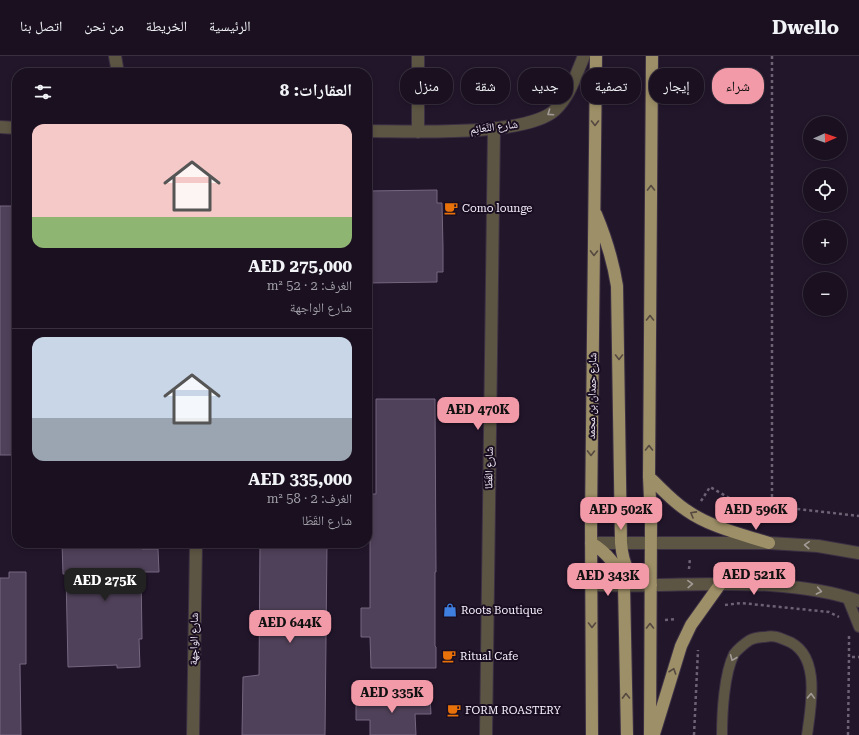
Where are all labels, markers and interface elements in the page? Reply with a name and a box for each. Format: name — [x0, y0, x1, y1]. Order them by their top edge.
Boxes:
text: Dwello — [772, 16, 839, 39]
text: اتصل بنا — [20, 18, 62, 34]
text: من نحن — [84, 18, 124, 34]
text: الخريطة — [146, 18, 187, 34]
text: الرئيسية — [209, 18, 251, 34]
chip: منزل — [400, 68, 453, 104]
chip: شقة — [461, 68, 510, 104]
chip: جديد — [518, 68, 573, 104]
chip: تصفية — [581, 68, 641, 104]
chip: إيجار — [649, 68, 704, 104]
chip: شراء — [712, 68, 764, 104]
text: العقارات: 8 — [280, 80, 352, 100]
icon: filters — [32, 81, 54, 103]
one-way arrow — [548, 108, 555, 115]
north arrow — [803, 116, 847, 160]
map controls — [803, 116, 847, 316]
street label: شارع النَّعَائِم — [469, 118, 519, 137]
one-way arrow — [591, 120, 599, 126]
icon: home — [156, 150, 228, 222]
button: locate — [803, 168, 847, 212]
one-way arrow — [647, 185, 655, 191]
cafe icon: Como lounge — [443, 200, 459, 216]
place label: Como lounge — [462, 202, 532, 215]
button: + — [803, 220, 847, 264]
one-way arrow — [590, 250, 598, 256]
text: AED 275,000 — [248, 256, 352, 276]
button: − — [803, 272, 847, 316]
text: الغرف: 2 · 52 m² — [267, 278, 352, 293]
text: شارع الواجهة — [290, 300, 352, 315]
one-way arrow — [646, 315, 654, 321]
street label: شارع حمدان بن محمد — [585, 353, 599, 439]
one-way arrow — [615, 354, 623, 360]
icon: home — [156, 363, 228, 435]
pin: AED 470K — [437, 397, 519, 431]
text: AED 470K — [446, 402, 510, 417]
one-way arrow — [645, 445, 653, 451]
street label: شارع القَطَا — [482, 447, 496, 489]
one-way arrow — [587, 450, 596, 456]
text: AED 335,000 — [248, 469, 352, 489]
text: الغرف: 2 · 58 m² — [267, 491, 352, 506]
pin: AED 502K — [580, 497, 662, 531]
pin: AED 596K — [715, 497, 797, 531]
text: AED 502K — [589, 502, 653, 517]
text: AED 596K — [724, 502, 788, 517]
one-way arrow — [690, 512, 697, 519]
text: شارع القَطَا — [302, 513, 352, 528]
one-way arrow — [804, 541, 810, 550]
pin: AED 521K — [713, 562, 795, 596]
pin: AED 343K — [567, 563, 649, 597]
text: AED 521K — [722, 567, 786, 582]
pin: AED 275K — [64, 568, 146, 602]
text: AED 343K — [576, 568, 640, 583]
text: AED 275K — [73, 573, 137, 588]
one-way arrow — [687, 580, 693, 588]
one-way arrow — [816, 587, 822, 595]
shop icon: Roots Boutique — [442, 602, 458, 618]
place label: Roots Boutique — [461, 604, 543, 617]
pin: AED 644K — [249, 610, 331, 644]
street label: شارع الواجهة — [187, 613, 201, 665]
text: AED 644K — [258, 615, 322, 630]
one-way arrow — [588, 622, 596, 628]
one-way arrow — [646, 623, 654, 629]
cafe icon: Ritual Cafe — [441, 648, 457, 664]
place label: Ritual Cafe — [460, 650, 518, 663]
one-way arrow — [730, 655, 738, 662]
one-way arrow — [668, 668, 677, 675]
pin: AED 335K — [351, 680, 433, 714]
text: AED 335K — [360, 685, 424, 700]
one-way arrow — [622, 693, 630, 699]
one-way arrow — [807, 693, 815, 699]
cafe icon: FORM ROASTERY — [446, 702, 462, 718]
place label: FORM ROASTERY — [465, 704, 562, 717]

